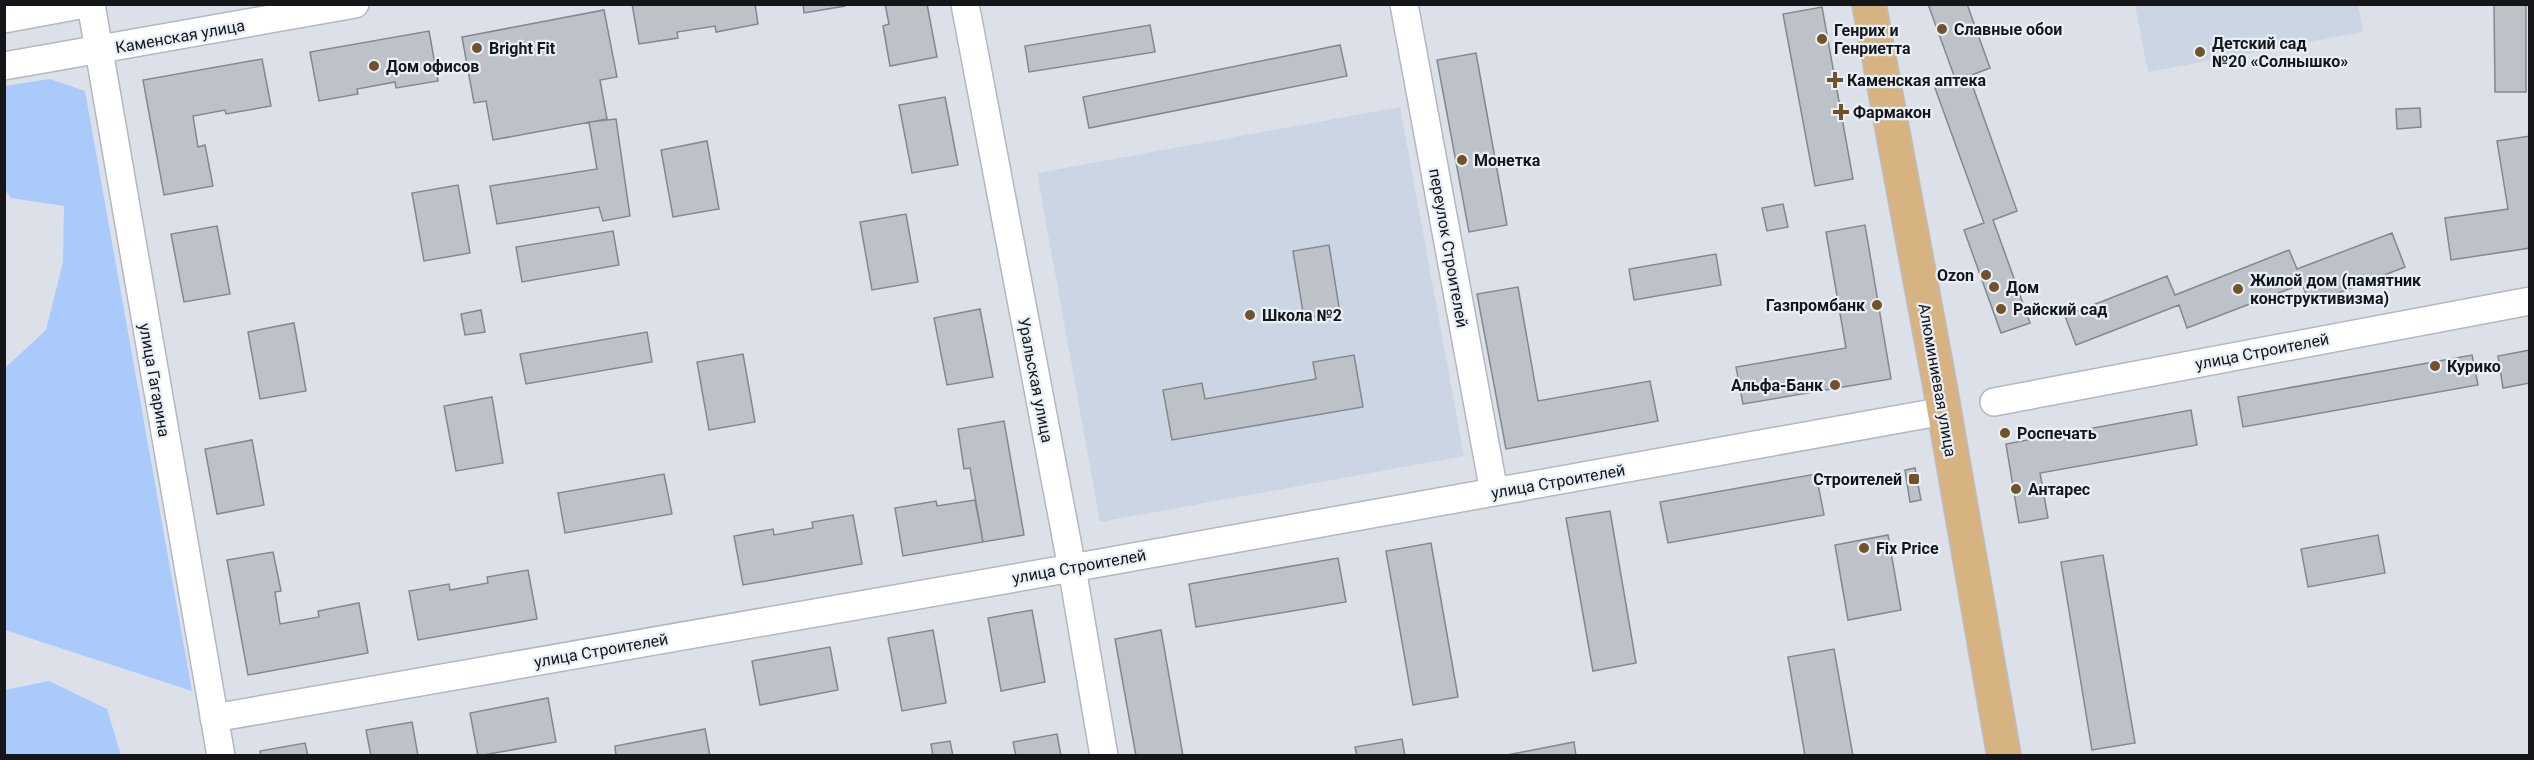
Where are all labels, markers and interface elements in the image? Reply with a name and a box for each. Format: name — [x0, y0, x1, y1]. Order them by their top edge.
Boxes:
street label: Каменская улица — [114, 16, 246, 57]
place label: Славные обои — [1954, 20, 2062, 39]
place label: Генрих и Генриетта — [1834, 21, 1911, 58]
marker: Славные обои — [1935, 22, 1949, 36]
marker: Генрих и Генриетта — [1815, 32, 1829, 46]
place label: Детский сад №20 «Солнышко» — [2212, 34, 2348, 71]
place label: Bright Fit — [489, 39, 556, 58]
marker: Bright Fit — [470, 41, 484, 55]
marker: Детский сад №20 «Солнышко» — [2193, 45, 2207, 59]
place label: Дом офисов — [386, 57, 479, 76]
marker: Дом офисов — [367, 59, 381, 73]
place label: Каменская аптека — [1847, 71, 1986, 90]
marker: Каменская аптека — [1828, 73, 1842, 87]
place label: Фармакон — [1853, 103, 1931, 122]
marker: Фармакон — [1834, 105, 1848, 119]
place label: Монетка — [1474, 151, 1541, 170]
marker: Монетка — [1455, 153, 1469, 167]
street label: переулок Строителей — [1425, 167, 1472, 329]
place label: Ozon — [1937, 266, 1974, 285]
marker: Ozon — [1979, 268, 1993, 282]
place label: Жилой дом (памятник конструктивизма) — [2250, 271, 2422, 308]
place label: Дом — [2006, 278, 2039, 297]
marker: Дом — [1987, 280, 2001, 294]
marker: Жилой дом (памятник конструктивизма) — [2231, 282, 2245, 296]
place label: Газпромбанк — [1766, 296, 1866, 315]
marker: Газпромбанк — [1870, 298, 1884, 312]
place label: Райский сад — [2013, 300, 2107, 319]
street label: Алюминиевая улица — [1915, 302, 1960, 458]
marker: Райский сад — [1994, 302, 2008, 316]
place label: Школа №2 — [1262, 306, 1342, 325]
marker: Школа №2 — [1243, 308, 1257, 322]
street label: Уральская улица — [1014, 316, 1057, 444]
street label: улица Гагарина — [135, 322, 174, 439]
street label: улица Строителей — [2194, 329, 2331, 374]
place label: Курико — [2447, 357, 2501, 376]
marker: Курико — [2428, 359, 2442, 373]
place label: Альфа-Банк — [1731, 376, 1824, 395]
marker: Альфа-Банк — [1828, 378, 1842, 392]
place label: Роспечать — [2017, 424, 2097, 443]
marker: Роспечать — [1998, 426, 2012, 440]
street label: улица Строителей — [1490, 460, 1627, 503]
place label: Строителей — [1813, 470, 1902, 489]
marker: Строителей — [1907, 472, 1921, 486]
place label: Антарес — [2028, 480, 2090, 499]
marker: Антарес — [2009, 482, 2023, 496]
place label: Fix Price — [1876, 539, 1939, 558]
marker: Fix Price — [1857, 541, 1871, 555]
street label: улица Строителей — [1011, 545, 1148, 588]
street label: улица Строителей — [533, 629, 670, 672]

